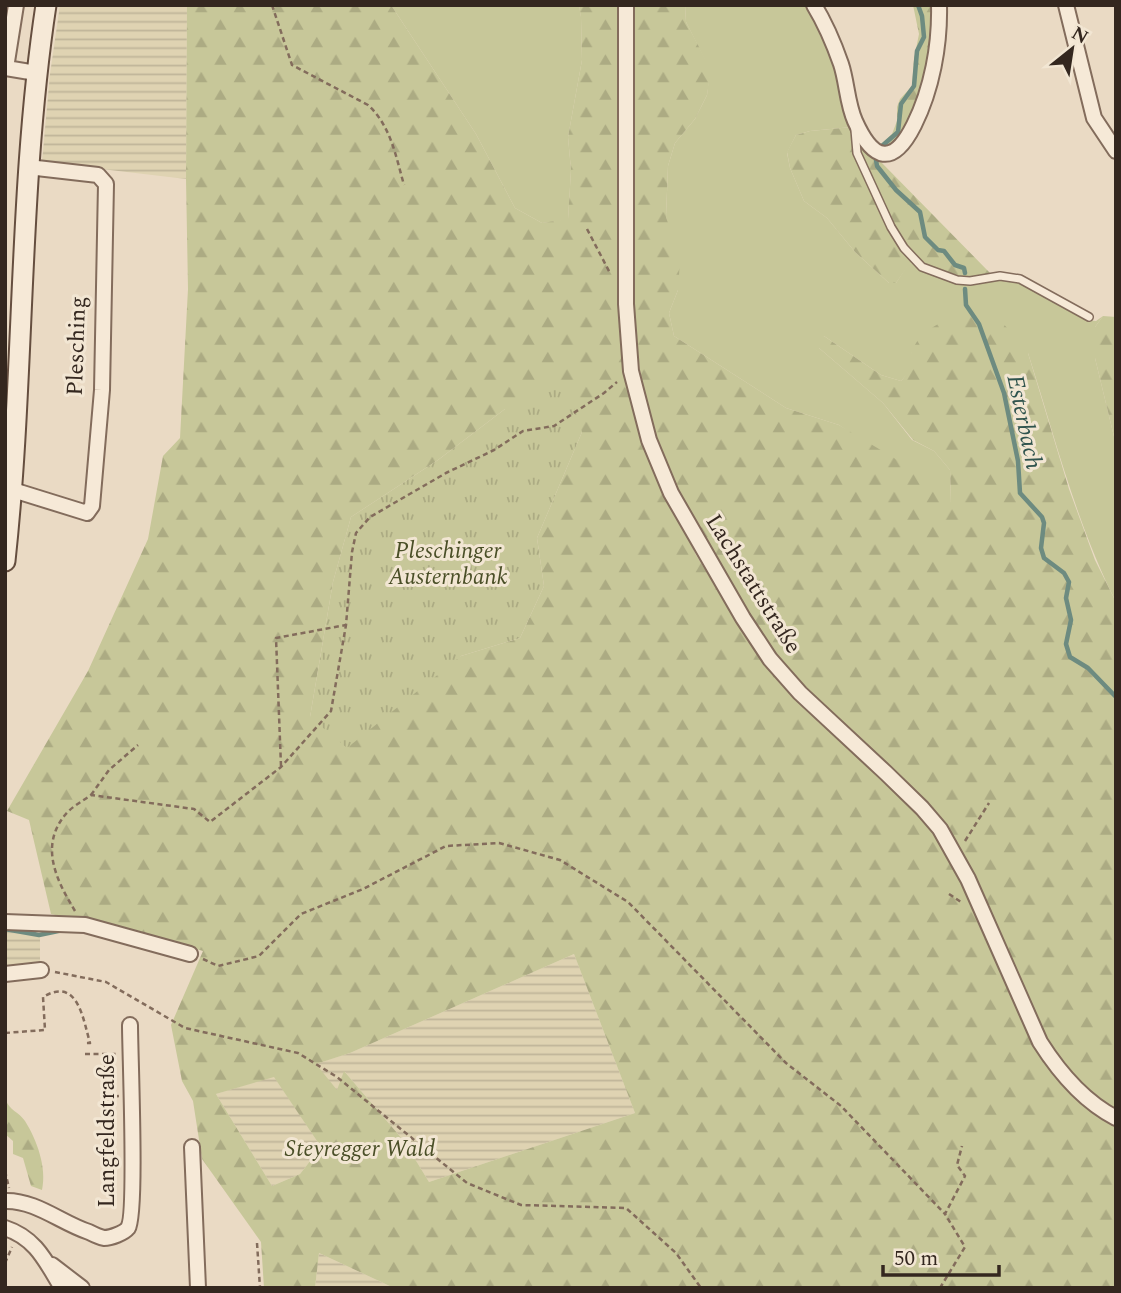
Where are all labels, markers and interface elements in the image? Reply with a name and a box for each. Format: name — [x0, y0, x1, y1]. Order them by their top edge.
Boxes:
north arrow — [1037, 14, 1107, 84]
text: N — [1066, 19, 1094, 52]
street label: Plesching — [58, 296, 96, 396]
water label: Esterbach — [996, 371, 1052, 473]
street label: Lachstattstraße — [696, 507, 810, 661]
park label: Pleschinger Austernbank — [388, 534, 508, 595]
street label: Langfeldstraße — [90, 1054, 125, 1208]
park label: Steyregger Wald — [285, 1132, 435, 1167]
scale bar — [883, 1234, 998, 1278]
text: 50 m — [894, 1243, 938, 1275]

